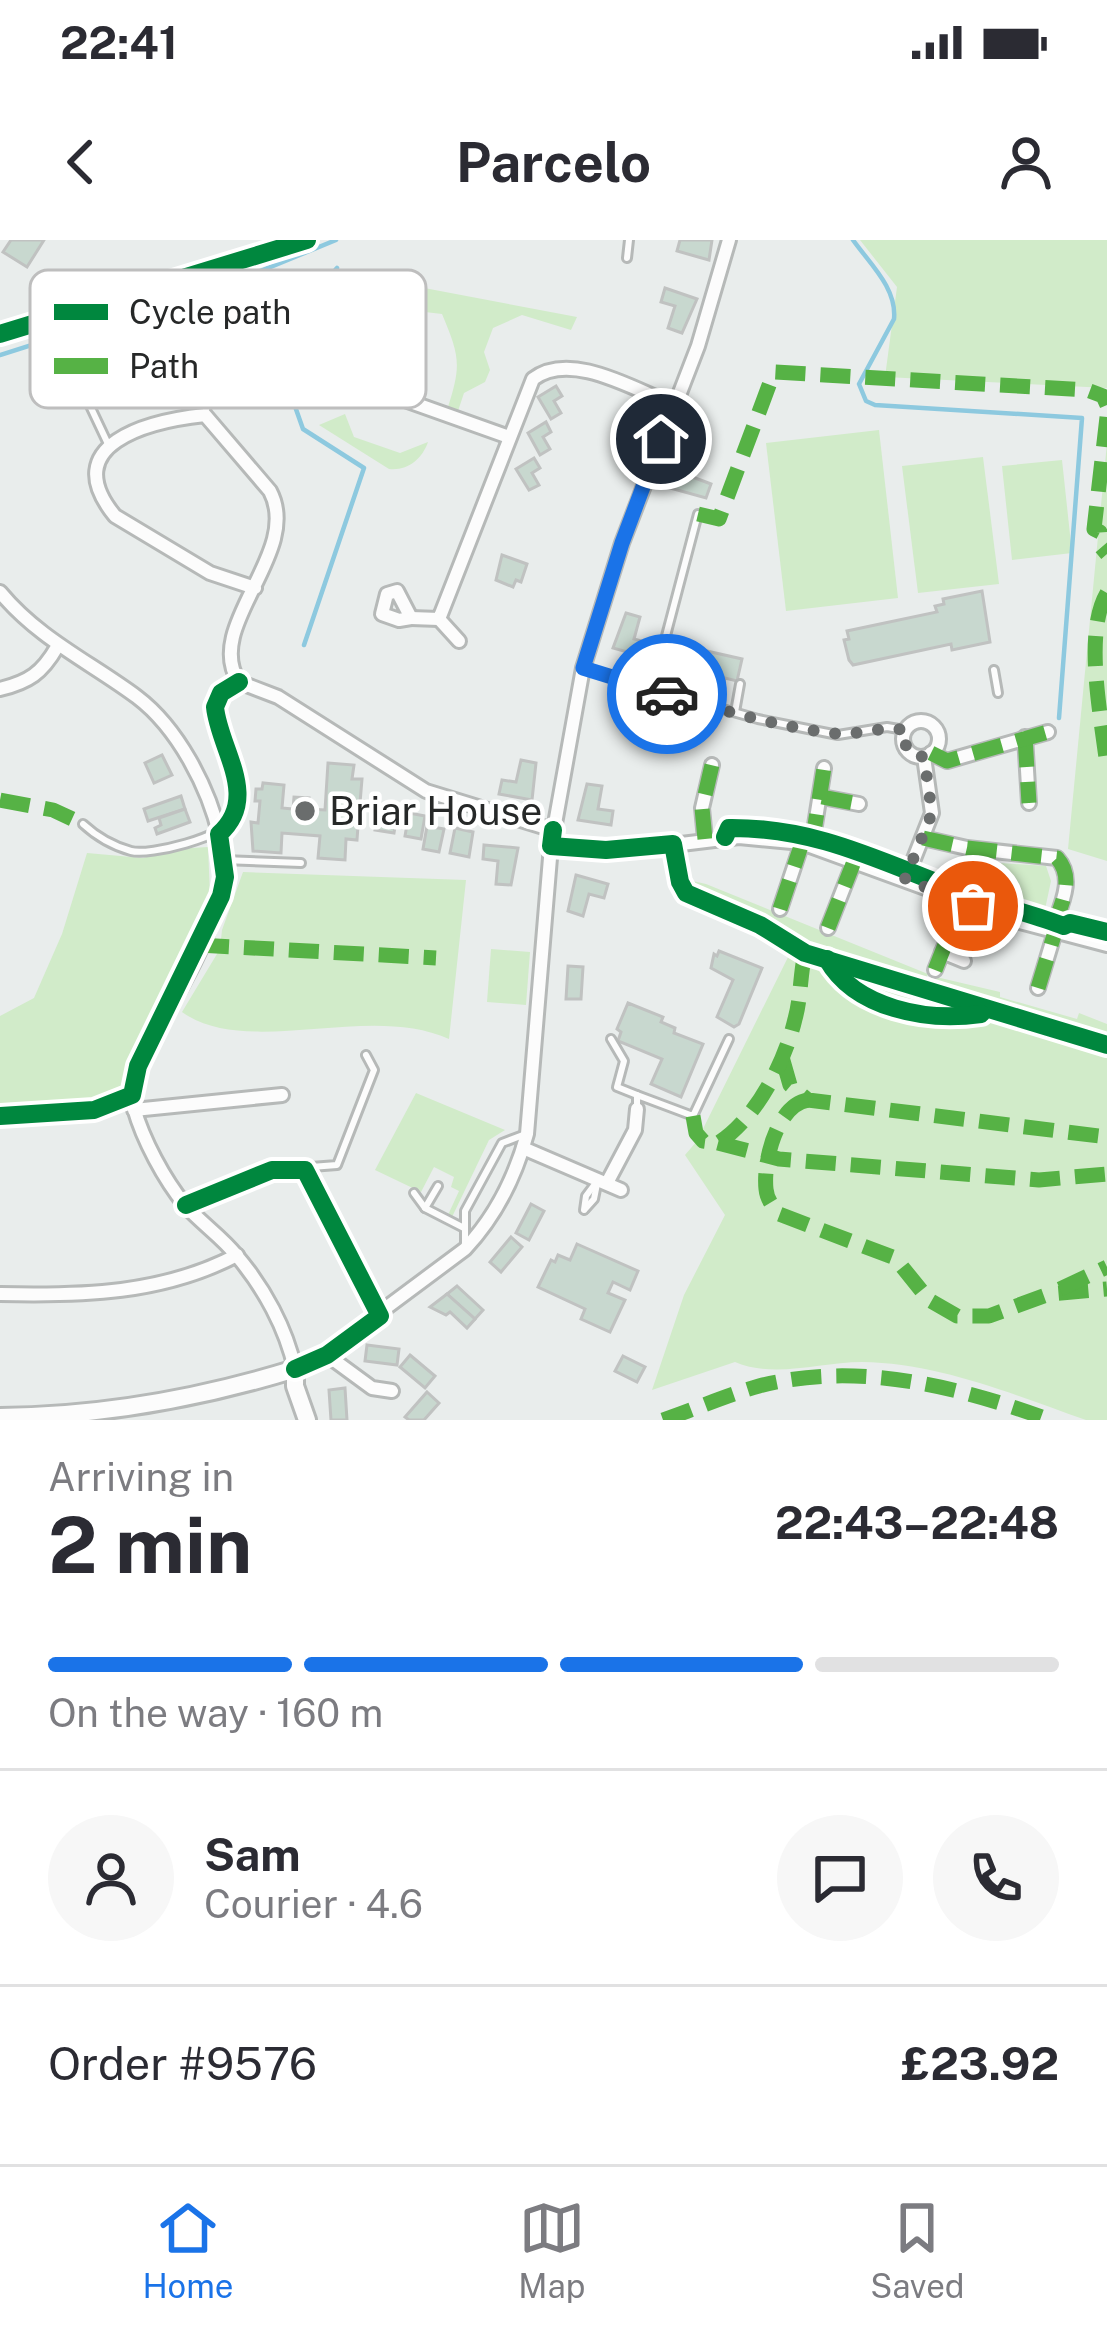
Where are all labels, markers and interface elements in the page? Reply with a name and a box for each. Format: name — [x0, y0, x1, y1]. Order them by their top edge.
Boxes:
text: 22:41 — [60, 16, 178, 69]
icon: back — [48, 129, 114, 195]
icon: person — [993, 129, 1059, 195]
text: Parcelo — [456, 131, 651, 194]
legend — [30, 270, 426, 408]
text: Cycle path — [129, 293, 291, 331]
text: Path — [129, 347, 199, 385]
pin — [610, 388, 712, 490]
icon: home — [628, 406, 694, 472]
courier — [607, 634, 727, 754]
icon: car — [634, 661, 700, 727]
place label: Briar House — [329, 788, 542, 834]
marker: Briar House — [292, 798, 318, 824]
pin — [922, 855, 1024, 957]
icon: bag — [940, 873, 1006, 939]
text: Arriving in — [48, 1454, 234, 1500]
text: 22:43–22:48 — [775, 1496, 1059, 1549]
text: 2 min — [48, 1499, 252, 1591]
text: On the way · 160 m — [48, 1690, 383, 1736]
button: person — [48, 1815, 174, 1941]
button: chat — [777, 1815, 903, 1941]
button: phone — [933, 1815, 1059, 1941]
text: Sam — [204, 1828, 301, 1881]
text: Courier · 4.6 — [204, 1881, 423, 1927]
text: Order #9576 — [48, 2037, 317, 2090]
text: £23.92 — [901, 2037, 1059, 2090]
tab: Home — [142, 2195, 233, 2305]
tab: Map — [518, 2195, 585, 2305]
tab: Saved — [870, 2195, 965, 2305]

